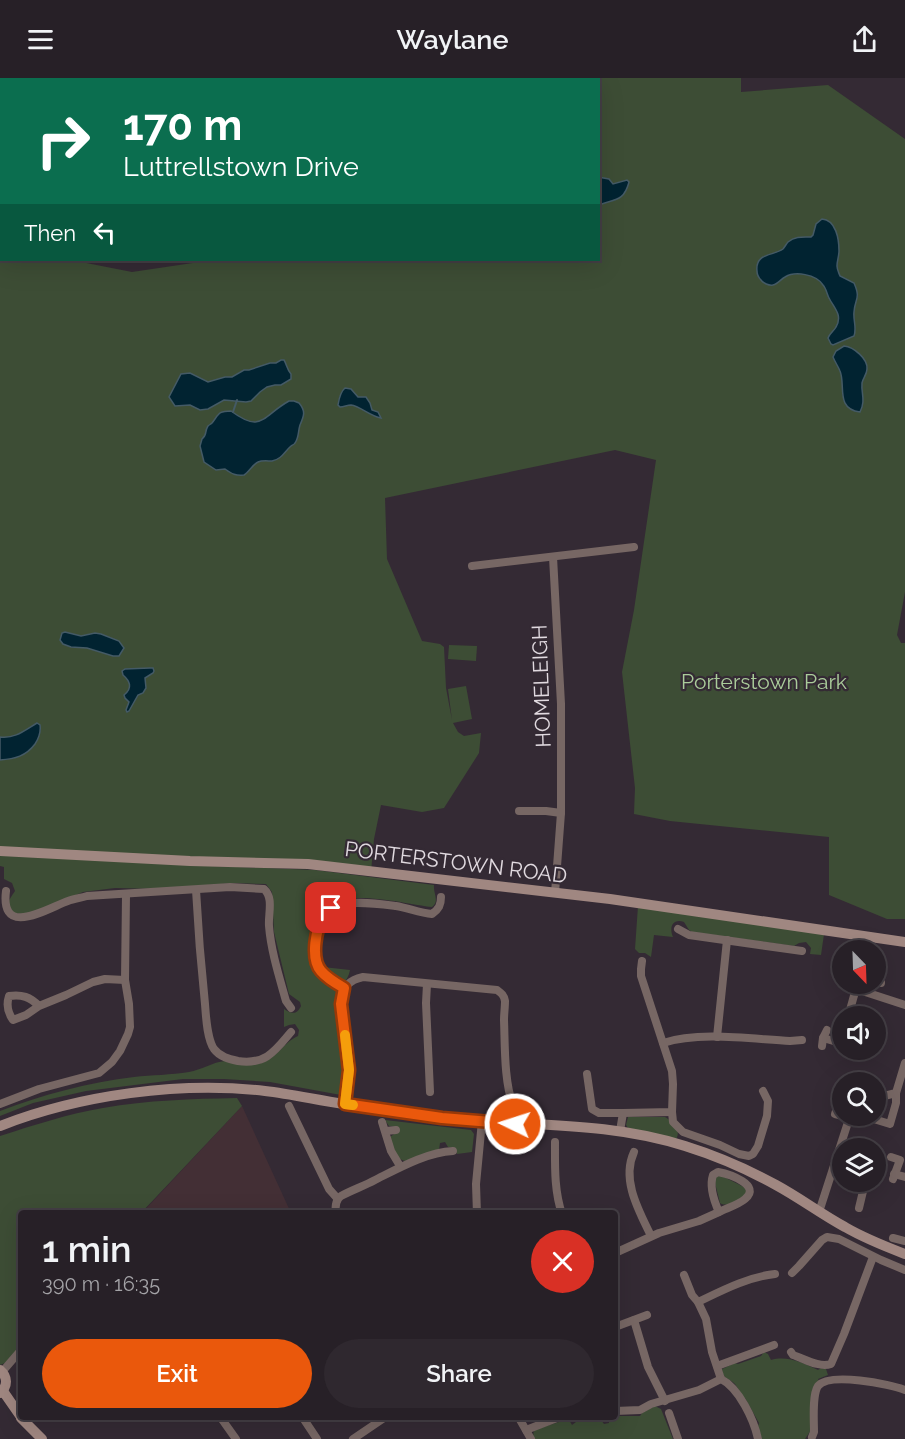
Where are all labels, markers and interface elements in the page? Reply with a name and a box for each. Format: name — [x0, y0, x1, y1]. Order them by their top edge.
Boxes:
icon: menu — [24, 23, 57, 56]
icon: share — [848, 23, 881, 56]
text: Waylane — [397, 24, 508, 55]
text: 170 m — [123, 101, 242, 150]
icon: right — [24, 102, 102, 180]
text: Luttrellstown Drive — [123, 151, 359, 182]
icon: left — [88, 216, 121, 249]
text: Then — [24, 220, 76, 246]
street label: HOMELEIGH — [526, 624, 556, 748]
park label: Porterstown Park — [681, 669, 847, 694]
street label: PORTERSTOWN ROAD — [343, 836, 569, 888]
pin — [305, 882, 356, 933]
icon: arrive — [314, 891, 347, 924]
north arrow — [832, 940, 886, 994]
map controls — [832, 940, 886, 1192]
button: sound — [832, 1006, 886, 1060]
button: search — [832, 1072, 886, 1126]
position arrow — [483, 1092, 547, 1156]
button: layers — [832, 1138, 886, 1192]
text: 1 min — [42, 1228, 131, 1270]
button: close — [531, 1230, 594, 1293]
text: 390 m · 16:35 — [42, 1272, 160, 1296]
button: Exit — [42, 1339, 312, 1408]
button: Share — [324, 1339, 594, 1408]

